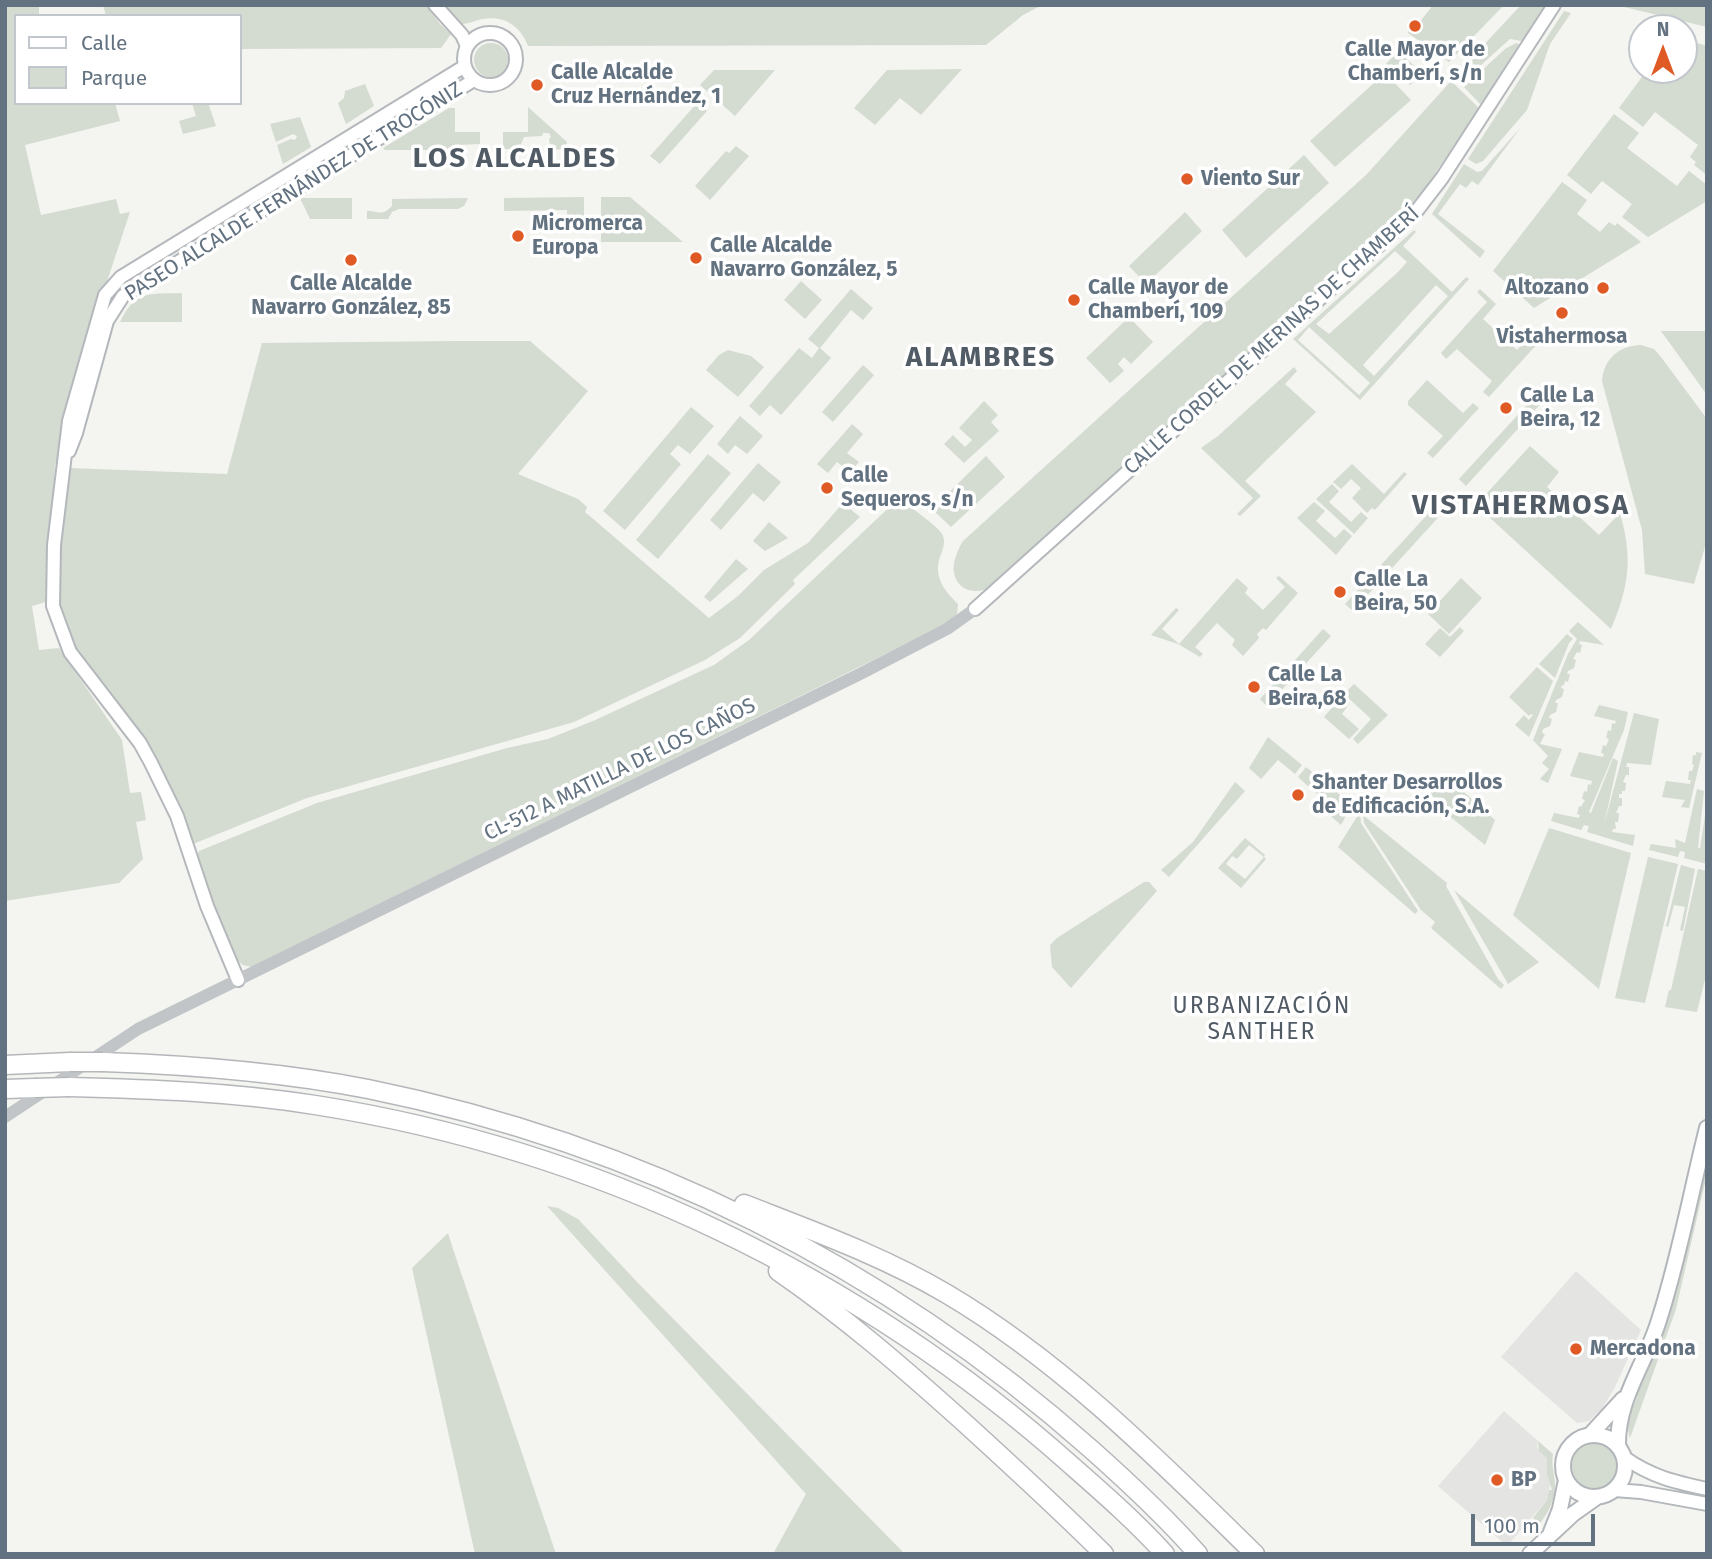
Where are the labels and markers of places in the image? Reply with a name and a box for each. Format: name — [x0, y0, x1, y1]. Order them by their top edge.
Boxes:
marker: Calle Mayor de Chamberí, s/n — [1407, 18, 1423, 34]
place label: Calle Mayor de Chamberí, s/n — [1345, 37, 1485, 87]
place label: Calle Alcalde Cruz Hernández, 1 — [551, 60, 721, 110]
marker: Calle Alcalde Cruz Hernández, 1 — [529, 77, 545, 93]
place label: Viento Sur — [1201, 166, 1300, 192]
marker: Viento Sur — [1179, 171, 1195, 187]
place label: Micromerca Europa — [532, 211, 643, 261]
marker: Micromerca Europa — [510, 228, 526, 244]
place label: Calle Alcalde Navarro González, 5 — [710, 233, 897, 283]
marker: Calle Alcalde Navarro González, 5 — [688, 250, 704, 266]
marker: Calle Alcalde Navarro González, 85 — [343, 252, 359, 268]
place label: Calle Alcalde Navarro González, 85 — [251, 271, 451, 321]
place label: Calle Mayor de Chamberí, 109 — [1088, 275, 1228, 325]
place label: Altozano — [1505, 275, 1589, 301]
marker: Altozano — [1595, 280, 1611, 296]
marker: Calle Mayor de Chamberí, 109 — [1066, 292, 1082, 308]
marker: Vistahermosa — [1554, 305, 1570, 321]
place label: Vistahermosa — [1497, 324, 1627, 350]
place label: Calle La Beira, 12 — [1520, 383, 1600, 433]
marker: Calle La Beira, 12 — [1498, 400, 1514, 416]
place label: Calle Sequeros, s/n — [841, 463, 974, 513]
marker: Calle Sequeros, s/n — [819, 480, 835, 496]
place label: Calle La Beira, 50 — [1354, 567, 1437, 617]
marker: Calle La Beira, 50 — [1332, 584, 1348, 600]
place label: Calle La Beira,68 — [1268, 662, 1347, 712]
marker: Calle La Beira,68 — [1246, 679, 1262, 695]
place label: Shanter Desarrollos de Edificación, S.A. — [1312, 770, 1502, 820]
marker: Shanter Desarrollos de Edificación, S.A. — [1290, 787, 1306, 803]
place label: Mercadona — [1590, 1336, 1696, 1362]
marker: Mercadona — [1568, 1341, 1584, 1357]
place label: BP — [1511, 1467, 1537, 1493]
marker: BP — [1489, 1472, 1505, 1488]

